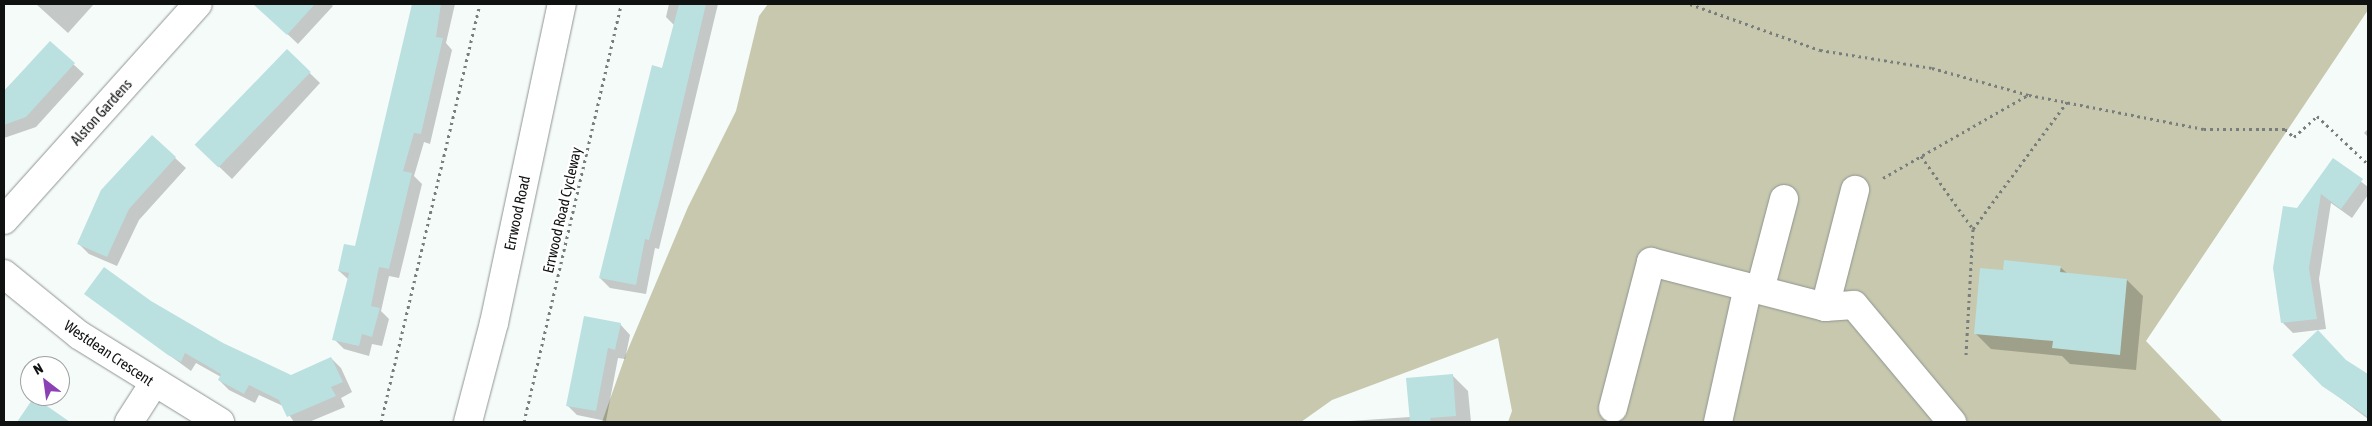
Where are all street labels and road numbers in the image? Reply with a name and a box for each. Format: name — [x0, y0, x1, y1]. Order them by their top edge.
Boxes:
street label: Alston Gardens — [67, 75, 135, 149]
street label: Errwood Road Cycleway — [539, 145, 585, 275]
street label: Errwood Road — [500, 174, 534, 252]
street label: Westdean Crescent — [61, 316, 157, 390]

